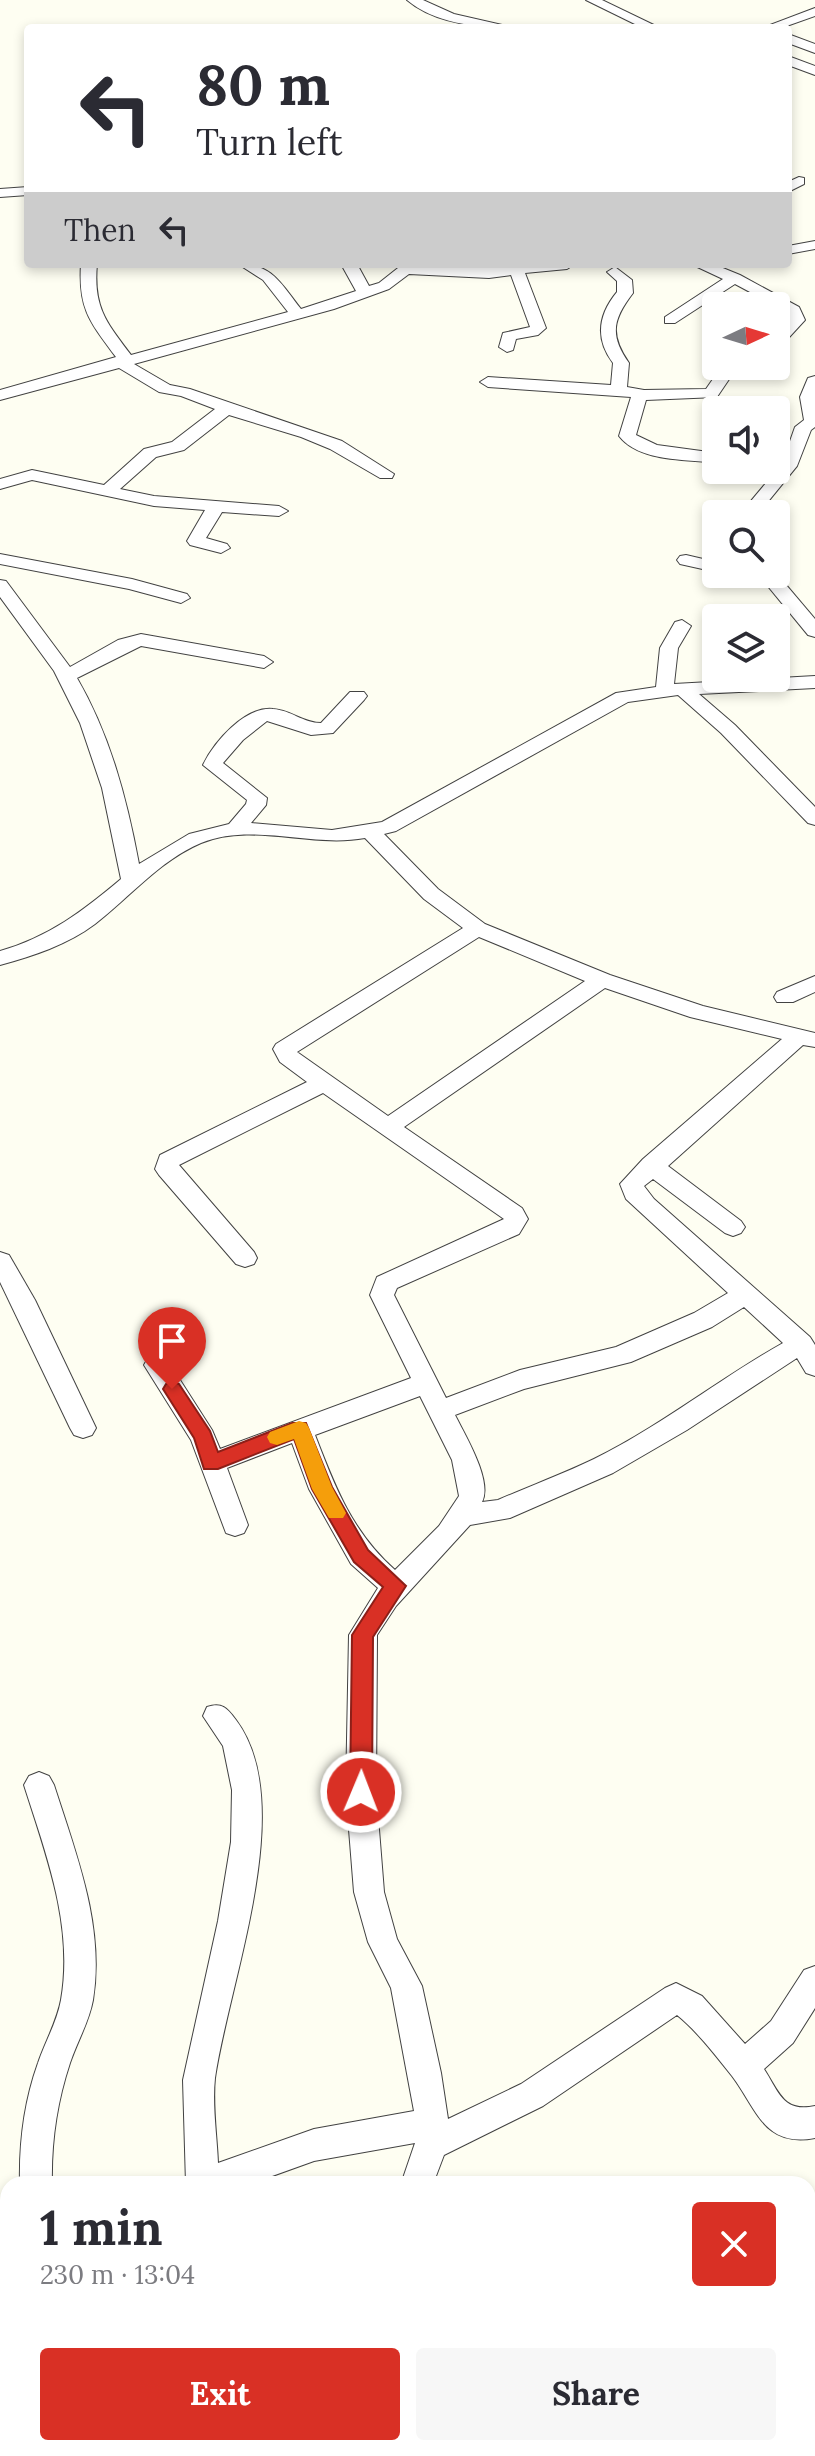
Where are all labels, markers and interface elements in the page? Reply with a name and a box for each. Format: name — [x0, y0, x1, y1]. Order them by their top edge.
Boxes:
text: 80 m — [196, 49, 330, 120]
icon: left — [64, 56, 168, 160]
text: Turn left — [196, 119, 343, 165]
icon: left — [152, 208, 196, 252]
text: Then — [64, 211, 136, 249]
north arrow — [702, 292, 790, 380]
map controls — [702, 292, 790, 692]
button: sound — [702, 396, 790, 484]
button: search — [702, 500, 790, 588]
button: layers — [702, 604, 790, 692]
pin — [138, 1307, 206, 1389]
icon: arrive — [150, 1319, 194, 1363]
position arrow — [319, 1750, 403, 1834]
text: 1 min — [40, 2197, 163, 2258]
button: close — [692, 2202, 776, 2286]
text: 230 m · 13:04 — [40, 2258, 195, 2291]
button: Exit — [40, 2348, 400, 2440]
button: Share — [416, 2348, 776, 2440]

